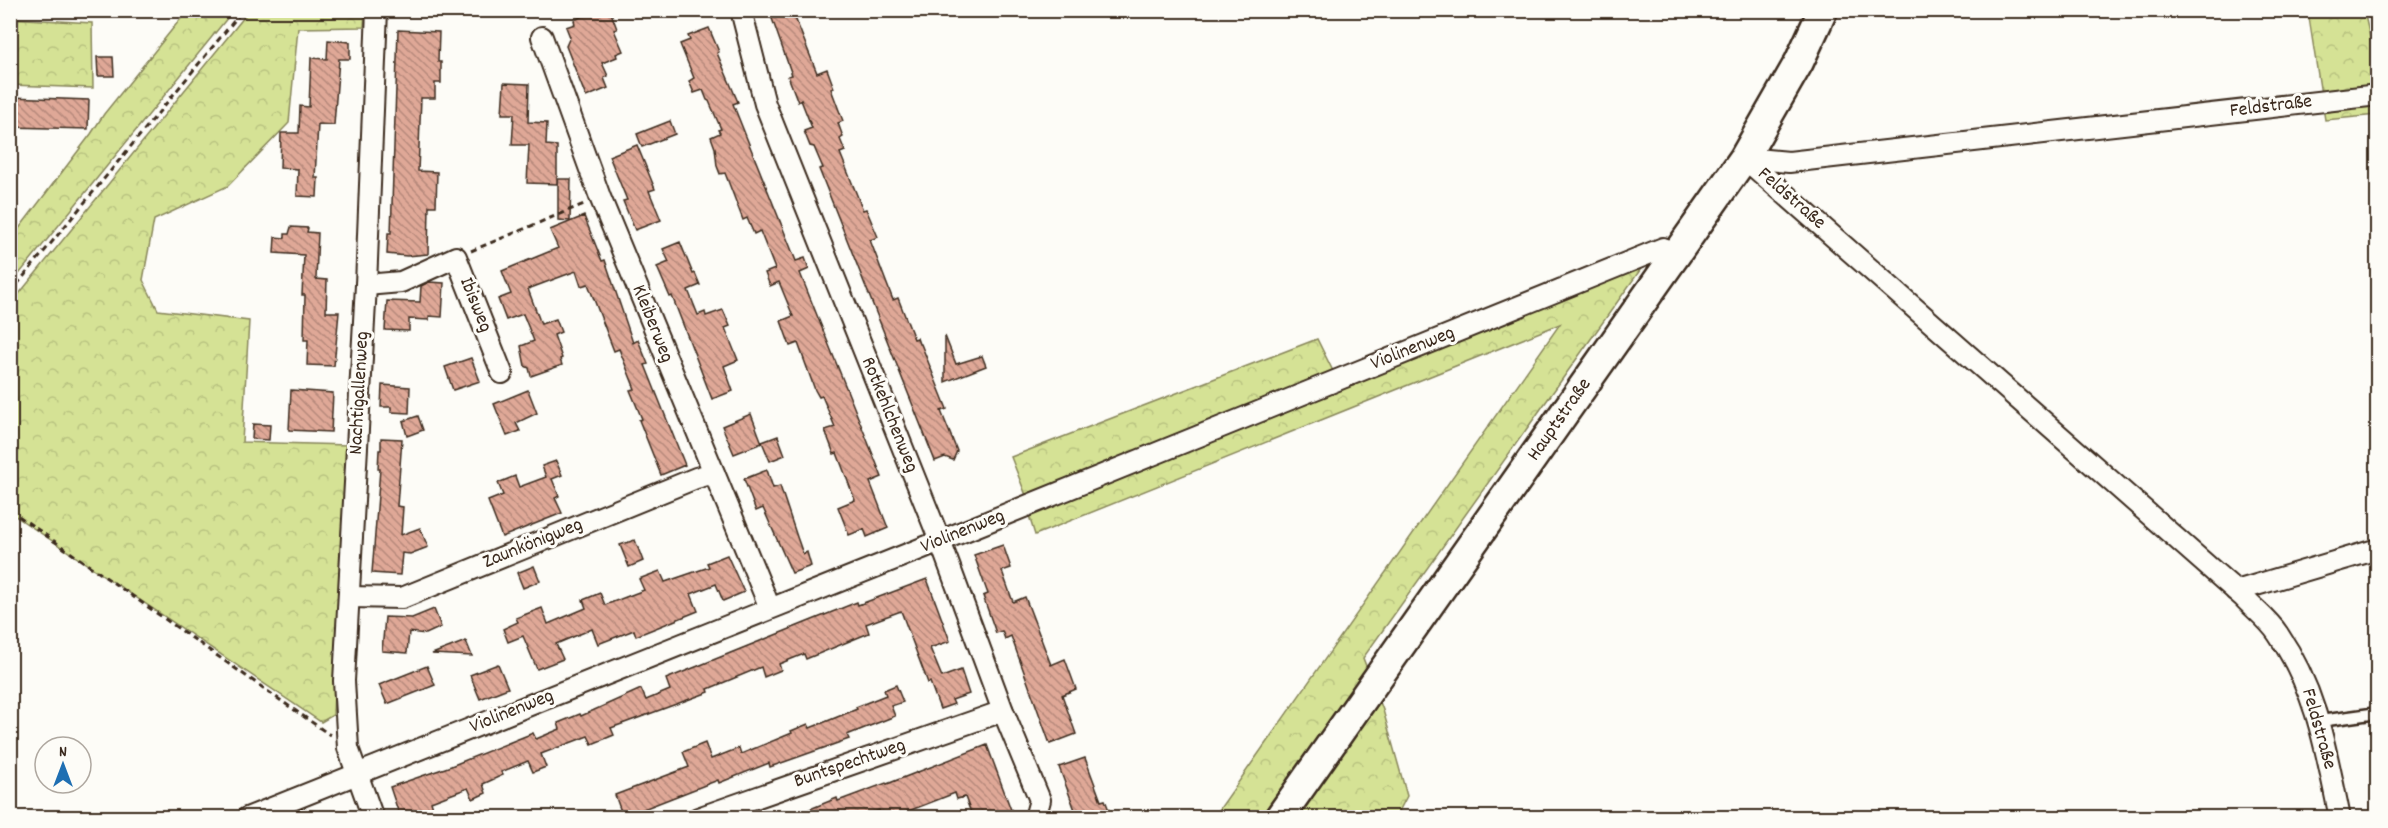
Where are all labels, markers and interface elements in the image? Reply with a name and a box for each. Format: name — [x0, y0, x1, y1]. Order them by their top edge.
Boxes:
street label: Feldstraße — [2228, 88, 2314, 126]
street label: Feldstraße — [1751, 161, 1832, 237]
street label: Ibisweg — [451, 273, 499, 337]
street label: Kleiberweg — [624, 281, 680, 367]
street label: Violinenweg — [1367, 319, 1459, 379]
street label: Nachtigallenweg — [343, 331, 377, 455]
street label: Rotkehlchenweg — [853, 353, 925, 477]
street label: Hauptstraße — [1521, 373, 1599, 467]
street label: Violinenweg — [917, 502, 1009, 562]
street label: Zaunkönigweg — [479, 511, 587, 577]
street label: Violinenweg — [466, 682, 558, 742]
street label: Feldstraße — [2293, 685, 2343, 773]
street label: Buntspechtweg — [791, 732, 909, 796]
north arrow — [33, 735, 93, 795]
text: N — [59, 741, 67, 764]

